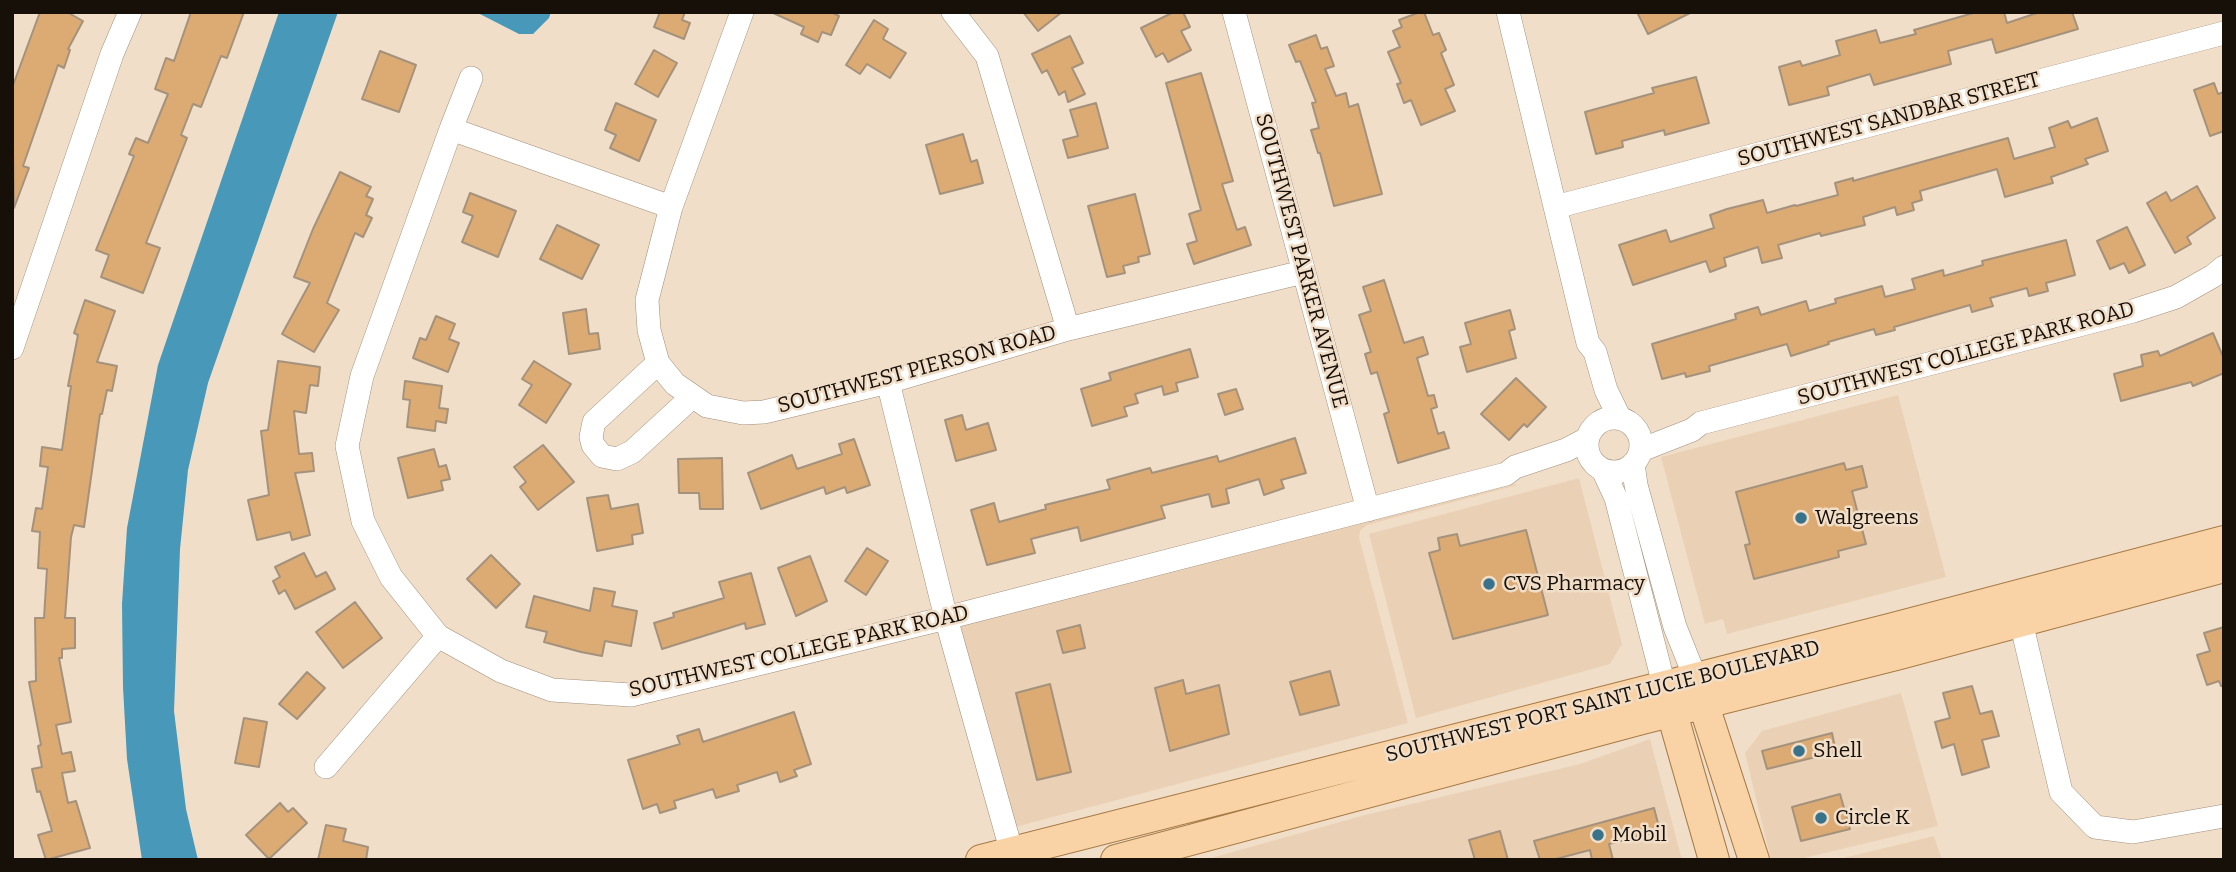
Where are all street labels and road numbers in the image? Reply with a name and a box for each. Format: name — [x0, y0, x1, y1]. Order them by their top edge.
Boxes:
street label: SOUTHWEST SANDBAR STREET — [1735, 67, 2043, 173]
street label: SOUTHWEST PARKER AVENUE — [1249, 111, 1353, 411]
street label: SOUTHWEST COLLEGE PARK ROAD — [1795, 297, 2137, 411]
street label: SOUTHWEST PIERSON ROAD — [775, 321, 1059, 419]
street label: SOUTHWEST COLLEGE PARK ROAD — [627, 601, 971, 703]
street label: SOUTHWEST PORT SAINT LUCIE BOULEVARD — [1383, 636, 1823, 768]

